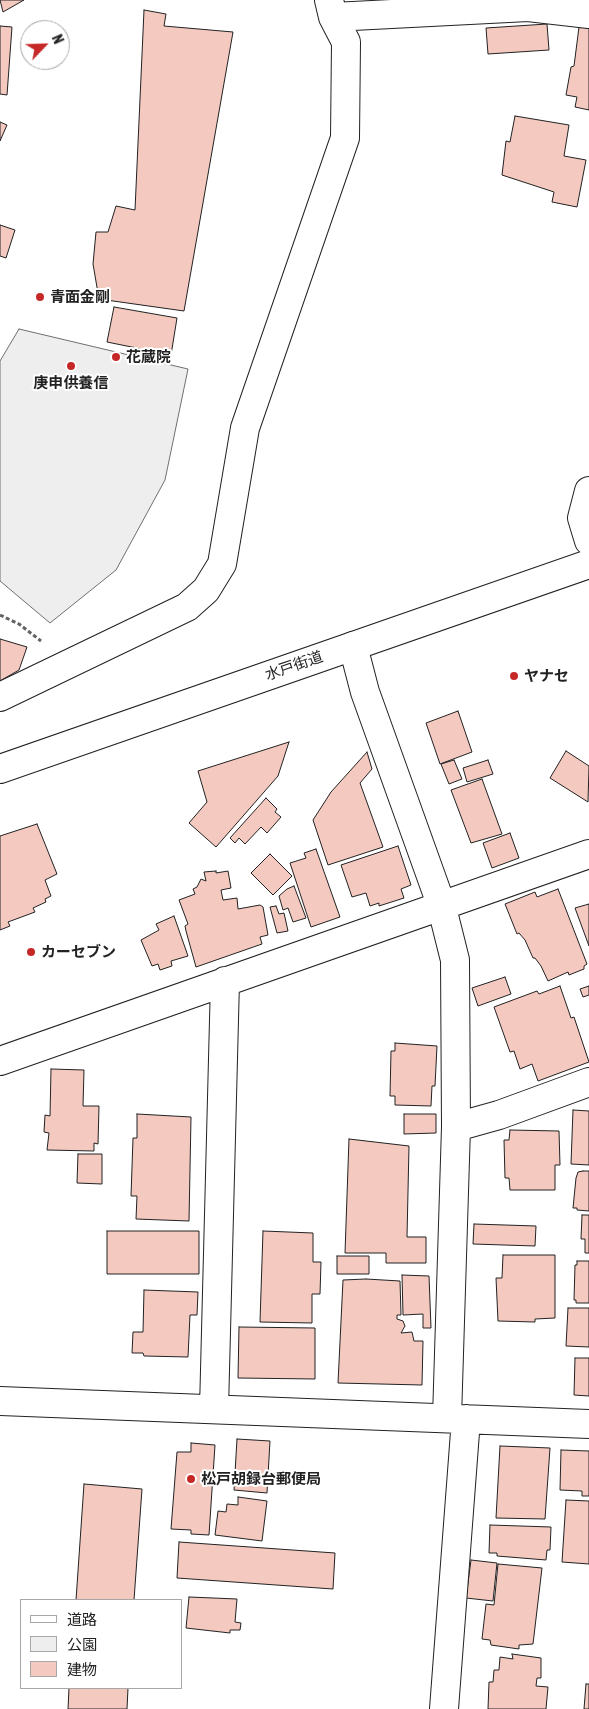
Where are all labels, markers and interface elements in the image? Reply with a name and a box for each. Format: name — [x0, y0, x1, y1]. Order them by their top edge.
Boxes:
north arrow — [20, 20, 70, 70]
text: N — [49, 32, 67, 46]
place label: 青面金剛 — [50, 288, 110, 306]
marker: 青面金剛 — [34, 291, 46, 303]
place label: 花蔵院 — [126, 348, 171, 366]
marker: 花蔵院 — [110, 351, 122, 363]
marker: 庚申供養信 — [65, 360, 77, 372]
place label: 庚申供養信 — [34, 374, 108, 392]
street label: 水戸街道 — [263, 648, 325, 684]
place label: ヤナセ — [524, 667, 569, 685]
marker: ヤナセ — [508, 670, 520, 682]
place label: カーセブン — [41, 943, 116, 961]
marker: カーセブン — [25, 946, 37, 958]
place label: 松戸胡録台郵便局 — [201, 1470, 321, 1488]
marker: 松戸胡録台郵便局 — [185, 1473, 197, 1485]
legend — [20, 1599, 182, 1689]
text: 道路 — [67, 1611, 97, 1628]
text: 公園 — [67, 1636, 97, 1653]
text: 建物 — [67, 1661, 97, 1678]

